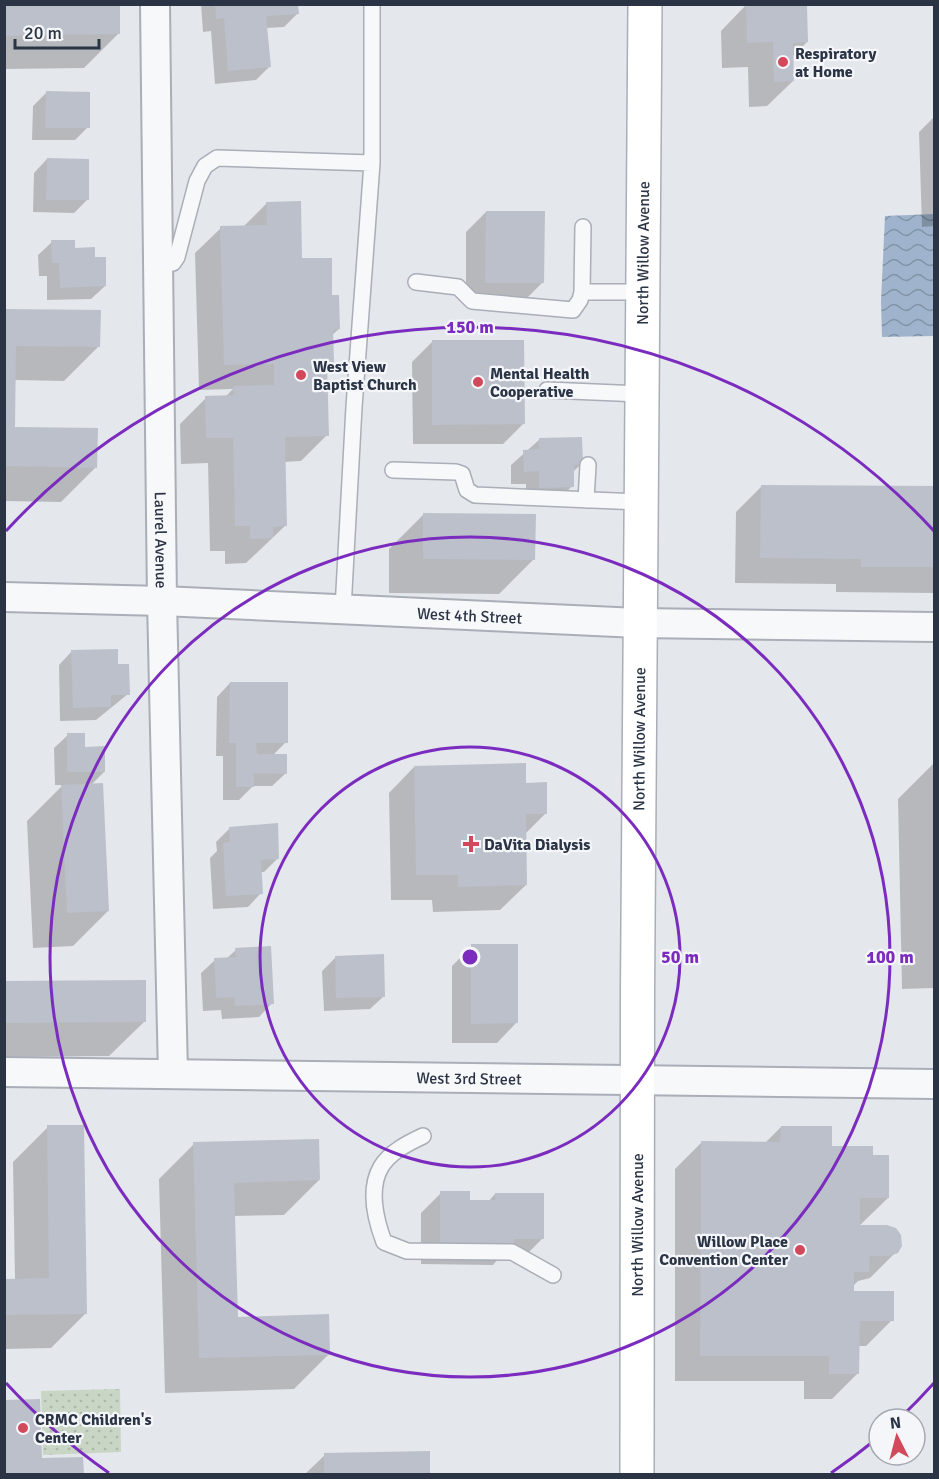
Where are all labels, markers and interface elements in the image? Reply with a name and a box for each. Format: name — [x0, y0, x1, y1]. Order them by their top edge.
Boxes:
scale bar — [15, 12, 99, 50]
text: 20 m — [24, 22, 62, 44]
place label: Respiratory at Home — [795, 44, 876, 82]
marker: Respiratory at Home — [776, 55, 790, 69]
street label: North Willow Avenue — [633, 181, 654, 325]
text: 150 m — [446, 316, 494, 338]
place label: West View Baptist Church — [313, 357, 417, 395]
place label: Mental Health Cooperative — [490, 364, 590, 402]
marker: West View Baptist Church — [294, 368, 308, 382]
marker: Mental Health Cooperative — [471, 375, 485, 389]
street label: Laurel Avenue — [150, 491, 171, 589]
street label: West 4th Street — [416, 604, 523, 629]
street label: North Willow Avenue — [629, 667, 650, 811]
marker: DaVita Dialysis — [462, 835, 480, 853]
place label: DaVita Dialysis — [484, 835, 590, 855]
text: 50 m — [661, 946, 699, 968]
text: 100 m — [866, 946, 914, 968]
centre of rings — [460, 947, 480, 967]
street label: West 3rd Street — [416, 1068, 522, 1090]
street label: North Willow Avenue — [628, 1153, 648, 1297]
place label: Willow Place Convention Center — [659, 1232, 789, 1270]
marker: Willow Place Convention Center — [793, 1243, 807, 1257]
north arrow — [867, 1407, 927, 1467]
place label: CRMC Children's Center — [35, 1410, 152, 1448]
text: N — [889, 1413, 902, 1434]
marker: CRMC Children's Center — [16, 1421, 30, 1435]

